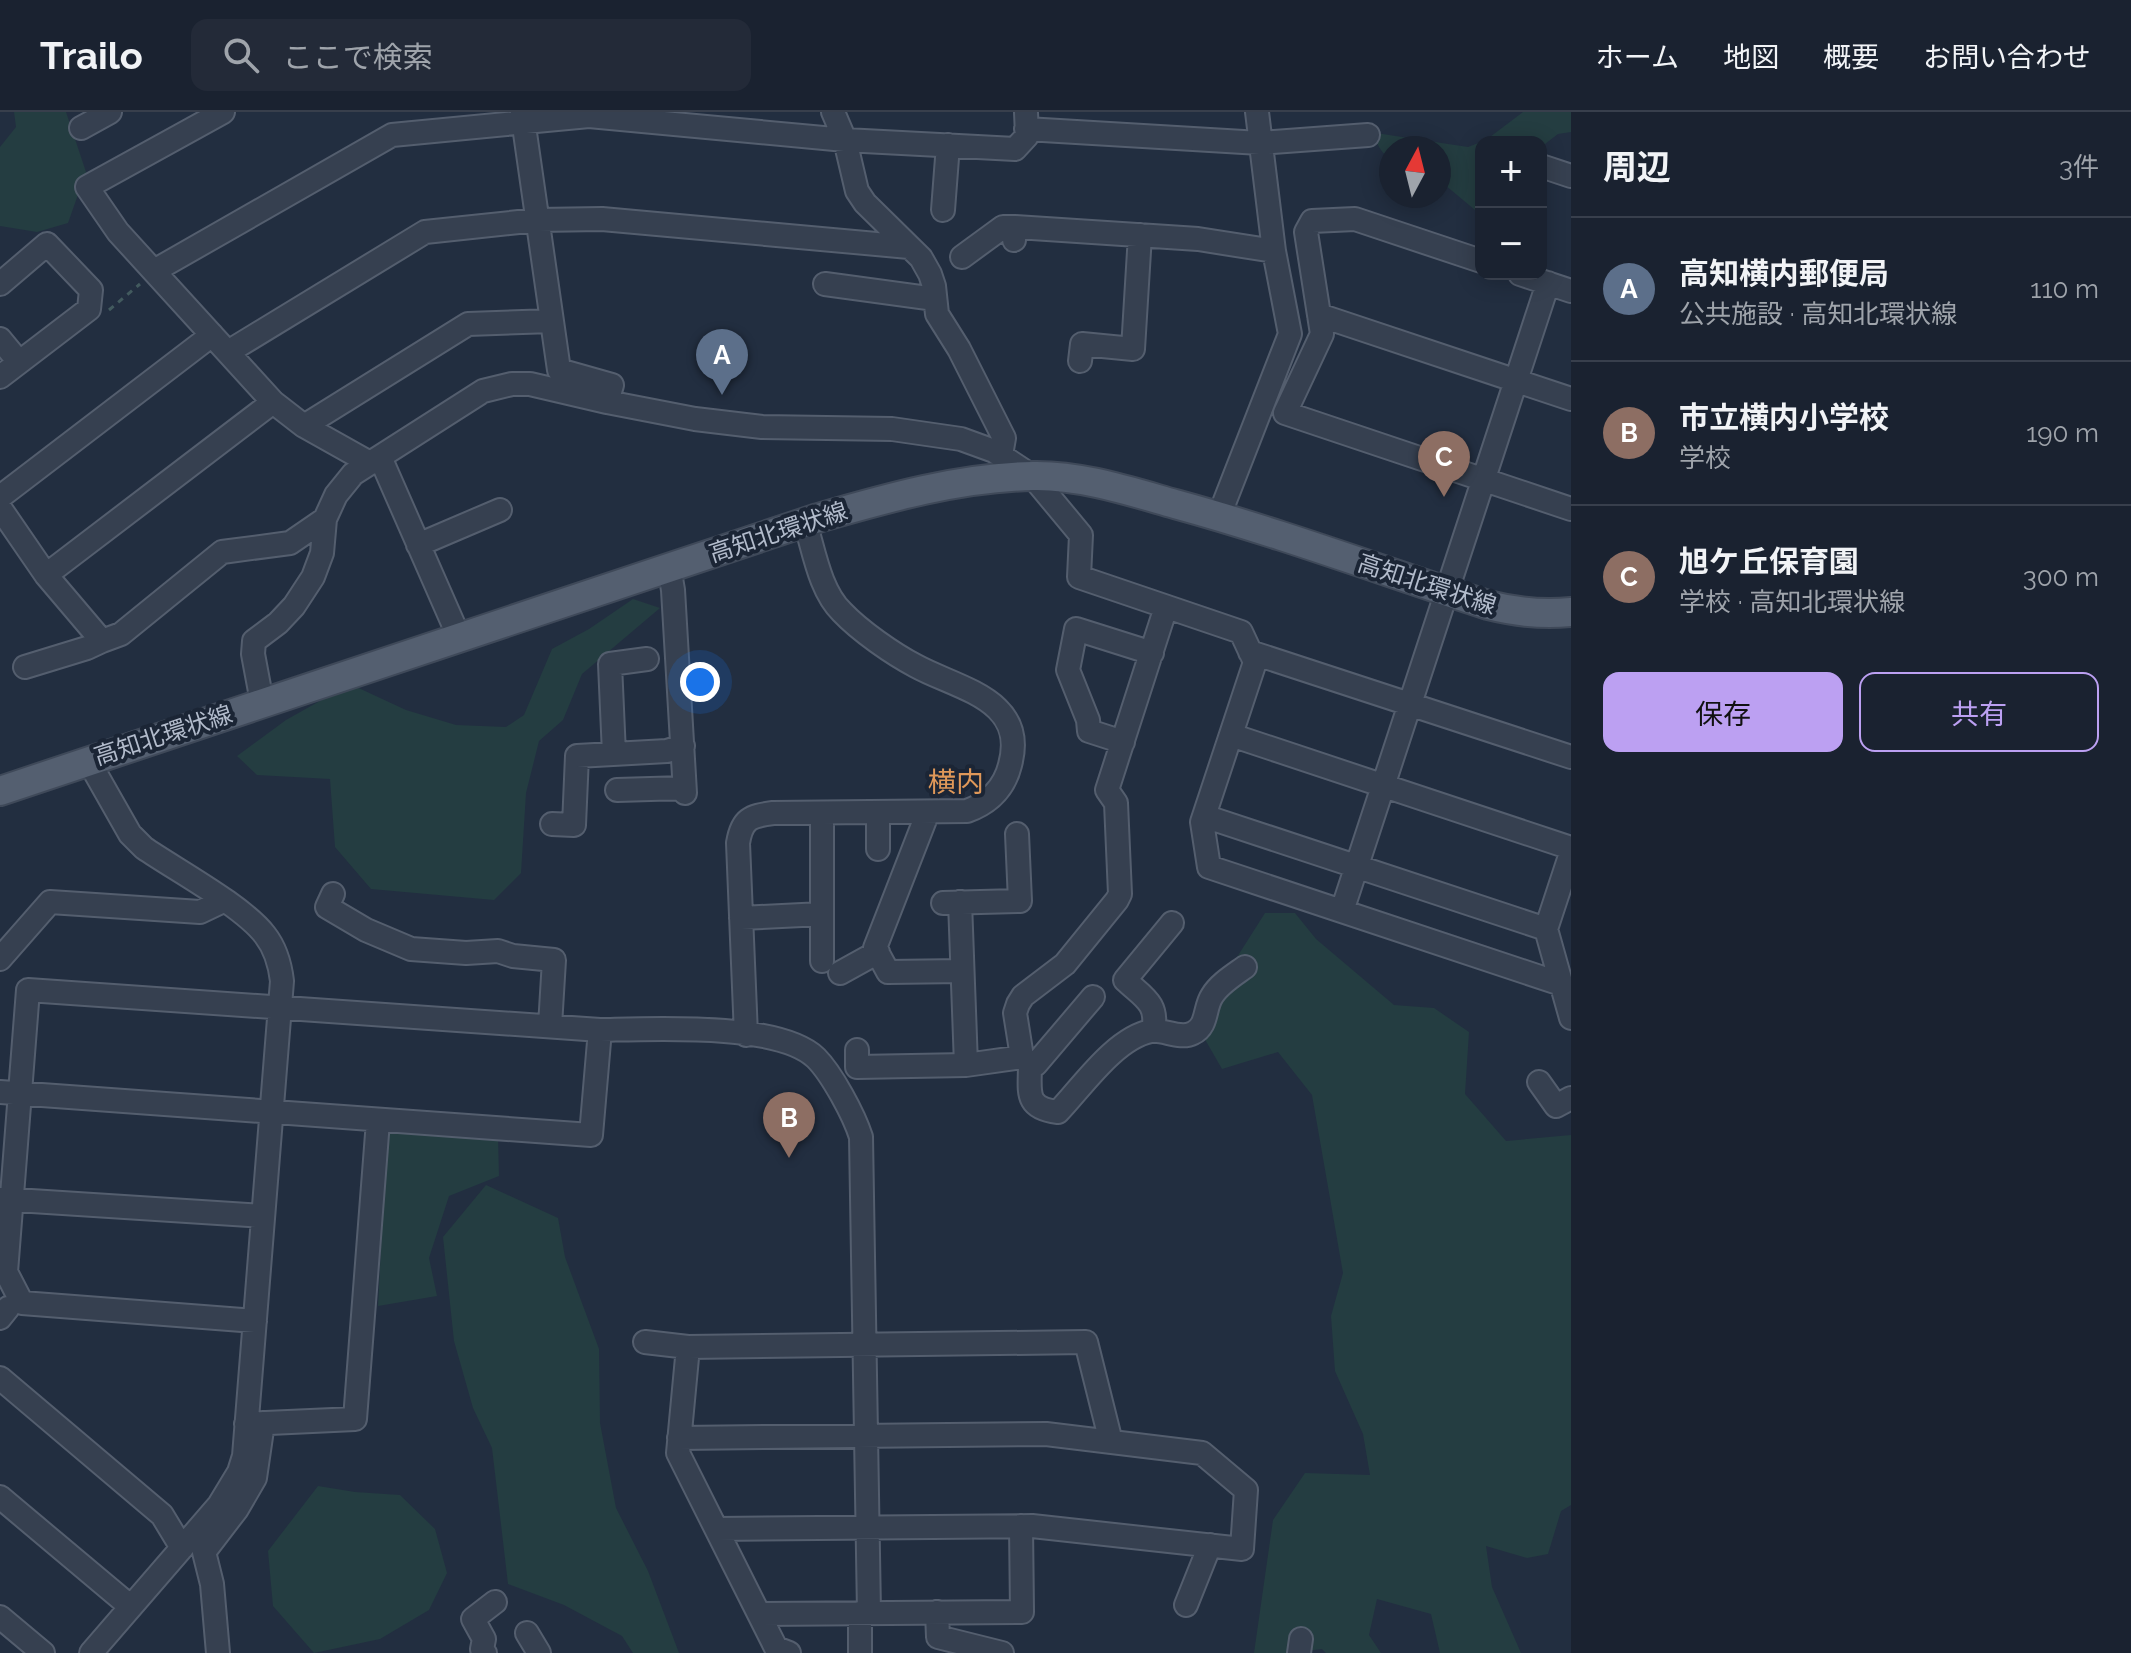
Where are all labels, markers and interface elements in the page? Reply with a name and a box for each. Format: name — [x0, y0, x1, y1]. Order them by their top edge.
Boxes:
search box — [191, 19, 751, 91]
text: Trailo — [40, 33, 143, 78]
icon: search — [219, 33, 263, 77]
text: ここで検索 — [283, 40, 433, 75]
text: ホーム — [1596, 41, 1679, 74]
text: 地図 — [1723, 41, 1779, 74]
text: 概要 — [1823, 41, 1879, 74]
text: お問い合わせ — [1923, 41, 2091, 74]
north arrow — [1379, 136, 1451, 208]
map controls — [1475, 136, 1547, 280]
button: + — [1475, 136, 1547, 208]
text: 周辺 — [1603, 147, 1671, 187]
text: 3件 — [2059, 152, 2099, 182]
button: − — [1475, 208, 1547, 280]
text: 高知横内郵便局 — [1679, 256, 1889, 291]
text: A — [1620, 274, 1638, 304]
text: 110 m — [2030, 274, 2099, 304]
text: 公共施設 · 高知北環状線 — [1679, 299, 1957, 329]
pin: A — [696, 329, 748, 395]
text: 市立横内小学校 — [1679, 400, 1889, 435]
text: B — [1620, 418, 1638, 448]
text: 190 m — [2026, 418, 2099, 448]
pin: C — [1418, 431, 1470, 497]
text: 学校 — [1679, 443, 1731, 473]
street label: 高知北環状線 — [705, 496, 851, 568]
text: 旭ケ丘保育園 — [1679, 544, 1859, 579]
street label: 高知北環状線 — [1354, 548, 1500, 620]
text: C — [1620, 562, 1638, 592]
text: 300 m — [2023, 562, 2099, 592]
text: 学校 · 高知北環状線 — [1679, 587, 1905, 617]
your location — [680, 662, 720, 702]
button: 保存 — [1603, 672, 1843, 752]
button: 共有 — [1859, 672, 2099, 752]
street label: 高知北環状線 — [90, 699, 236, 771]
district label: 横内 — [928, 766, 984, 799]
pin: B — [763, 1092, 815, 1158]

